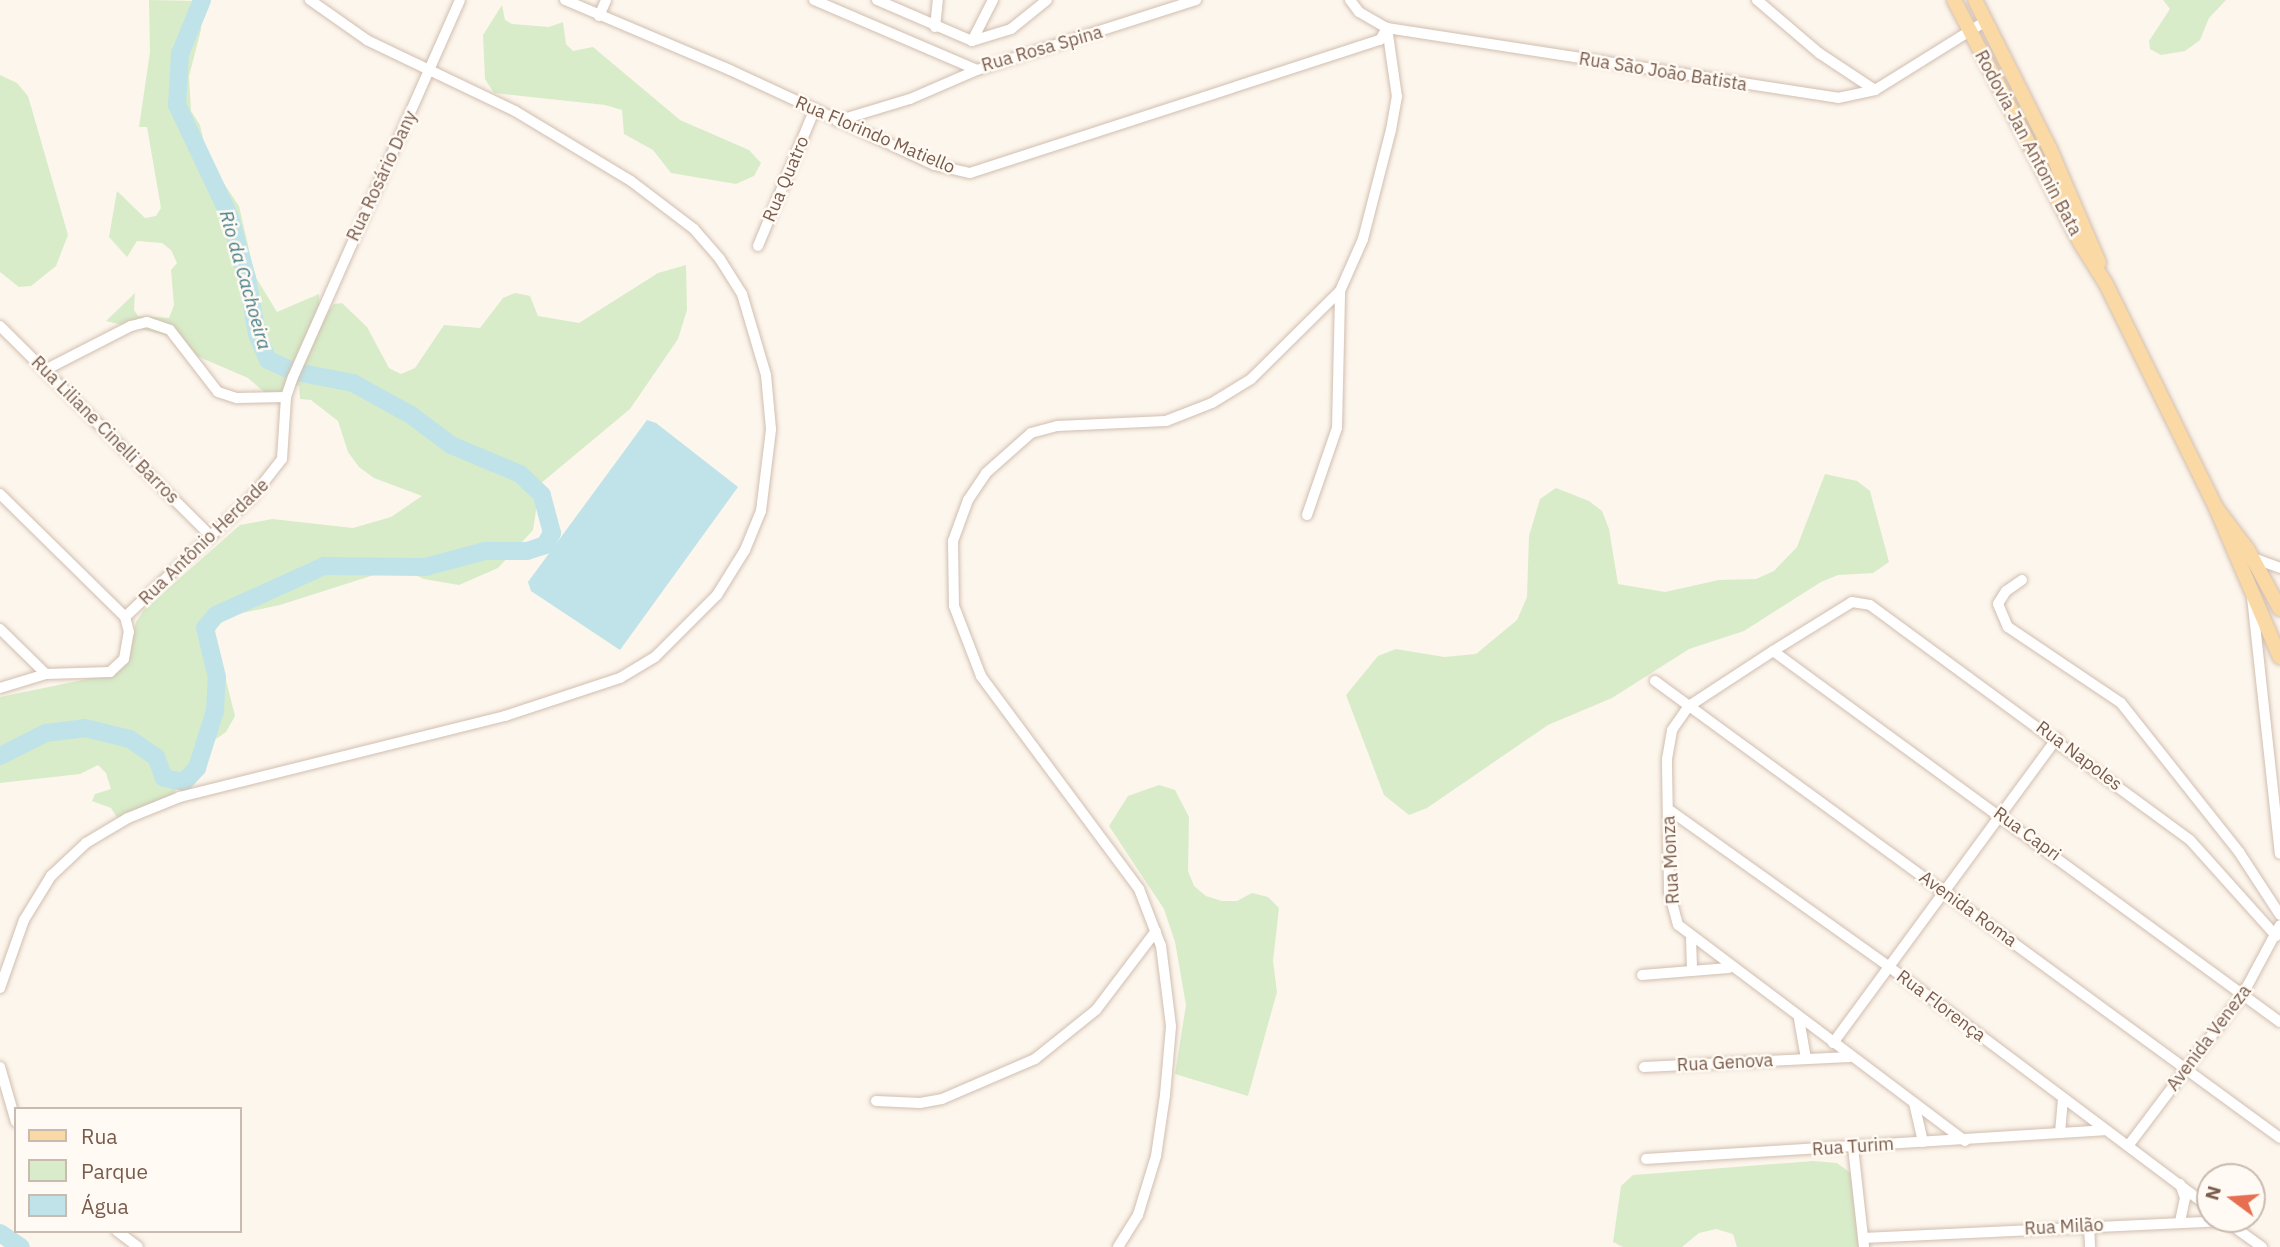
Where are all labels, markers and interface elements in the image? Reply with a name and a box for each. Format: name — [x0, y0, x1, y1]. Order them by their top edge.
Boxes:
street label: Rua Rosa Spina — [979, 21, 1105, 77]
street label: Rodovia Jan Antonin Bata — [1970, 47, 2086, 239]
street label: Rua São João Batista — [1577, 48, 1749, 96]
street label: Rua Florindo Matiello — [792, 92, 958, 178]
street label: Rua Rosário Dany — [342, 107, 422, 245]
street label: Rua Quatro — [758, 133, 814, 225]
water label: Rio da Cachoeira — [214, 208, 276, 352]
street label: Rua Liliane Cinelli Barros — [27, 352, 183, 508]
street label: Rua Antônio Herdade — [135, 474, 273, 610]
street label: Rua Napoles — [2032, 717, 2126, 795]
street label: Rua Capri — [1989, 802, 2065, 866]
street label: Rua Monza — [1658, 815, 1684, 905]
street label: Avenida Roma — [1915, 866, 2021, 952]
street label: Rua Florença — [1892, 965, 1990, 1047]
street label: Avenida Veneza — [2162, 981, 2256, 1095]
street label: Rua Genova — [1676, 1050, 1774, 1076]
legend — [14, 1107, 242, 1233]
text: Rua — [81, 1122, 118, 1150]
street label: Rua Turim — [1811, 1133, 1895, 1161]
text: Parque — [81, 1157, 148, 1185]
north arrow — [2196, 1163, 2266, 1233]
text: N — [2199, 1183, 2226, 1203]
text: Água — [81, 1192, 129, 1220]
street label: Rua Milão — [2024, 1214, 2104, 1240]

